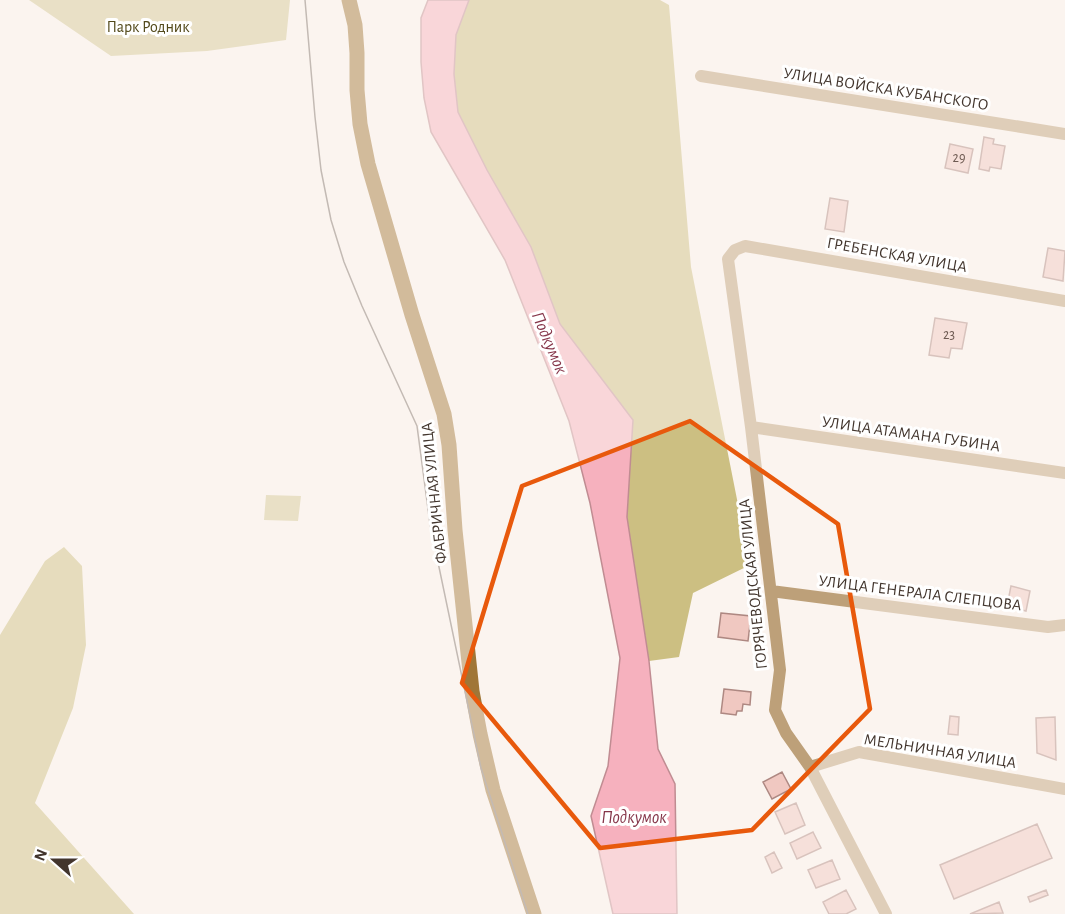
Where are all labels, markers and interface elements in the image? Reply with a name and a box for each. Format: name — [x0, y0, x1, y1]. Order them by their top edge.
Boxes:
park label: Парк Родник — [107, 19, 190, 35]
street label: УЛИЦА ВОЙСКА КУБАНСКОГО — [782, 64, 990, 113]
house number: 29 — [953, 151, 965, 165]
street label: ГРЕБЕНСКАЯ УЛИЦА — [826, 235, 969, 275]
water label: Подкумок — [528, 309, 570, 377]
house number: 23 — [943, 328, 955, 342]
street label: УЛИЦА АТАМАНА ГУБИНА — [821, 414, 1002, 455]
street label: ФАБРИЧНАЯ УЛИЦА — [419, 421, 449, 564]
street label: ГОРЯЧЕВОДСКАЯ УЛИЦА — [736, 497, 770, 670]
street label: УЛИЦА ГЕНЕРАЛА СЛЕПЦОВА — [818, 573, 1023, 613]
street label: МЕЛЬНИЧНАЯ УЛИЦА — [863, 731, 1018, 771]
water label: Подкумок — [601, 809, 667, 827]
north arrow — [24, 830, 84, 890]
text: N — [31, 847, 50, 863]

